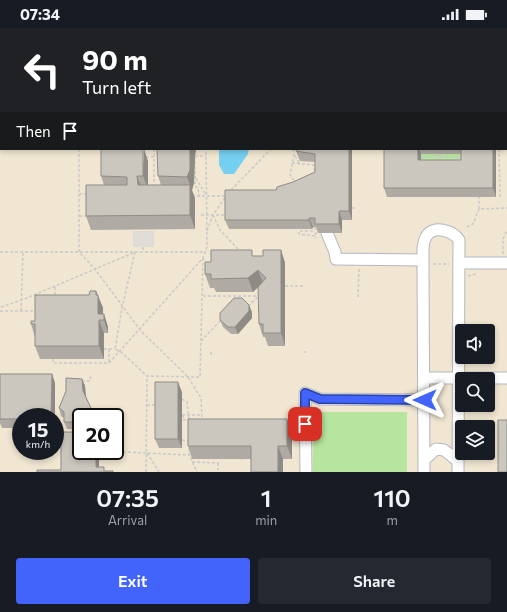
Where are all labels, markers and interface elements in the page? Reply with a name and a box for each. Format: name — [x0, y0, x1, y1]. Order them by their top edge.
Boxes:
text: 07:34 — [20, 5, 60, 23]
text: 90 m — [82, 42, 148, 76]
icon: left — [16, 44, 68, 96]
text: Turn left — [82, 76, 151, 98]
icon: arrive — [59, 120, 81, 142]
text: Then — [16, 122, 51, 140]
map controls — [455, 324, 495, 460]
button: sound — [455, 324, 495, 364]
button: search — [455, 372, 495, 412]
position arrow — [404, 379, 446, 421]
pin — [288, 407, 322, 441]
speed limit sign: 20 — [72, 408, 124, 460]
icon: arrive — [294, 413, 316, 435]
text: 15 — [28, 417, 48, 441]
button: layers — [455, 420, 495, 460]
text: km/h — [26, 438, 50, 450]
text: 07:35 — [96, 483, 159, 512]
text: 1 — [261, 483, 272, 512]
text: 110 — [374, 483, 411, 512]
text: Arrival — [108, 512, 147, 528]
text: min — [255, 512, 277, 528]
text: m — [386, 512, 398, 528]
button: Exit — [16, 558, 250, 604]
button: Share — [258, 558, 491, 604]

